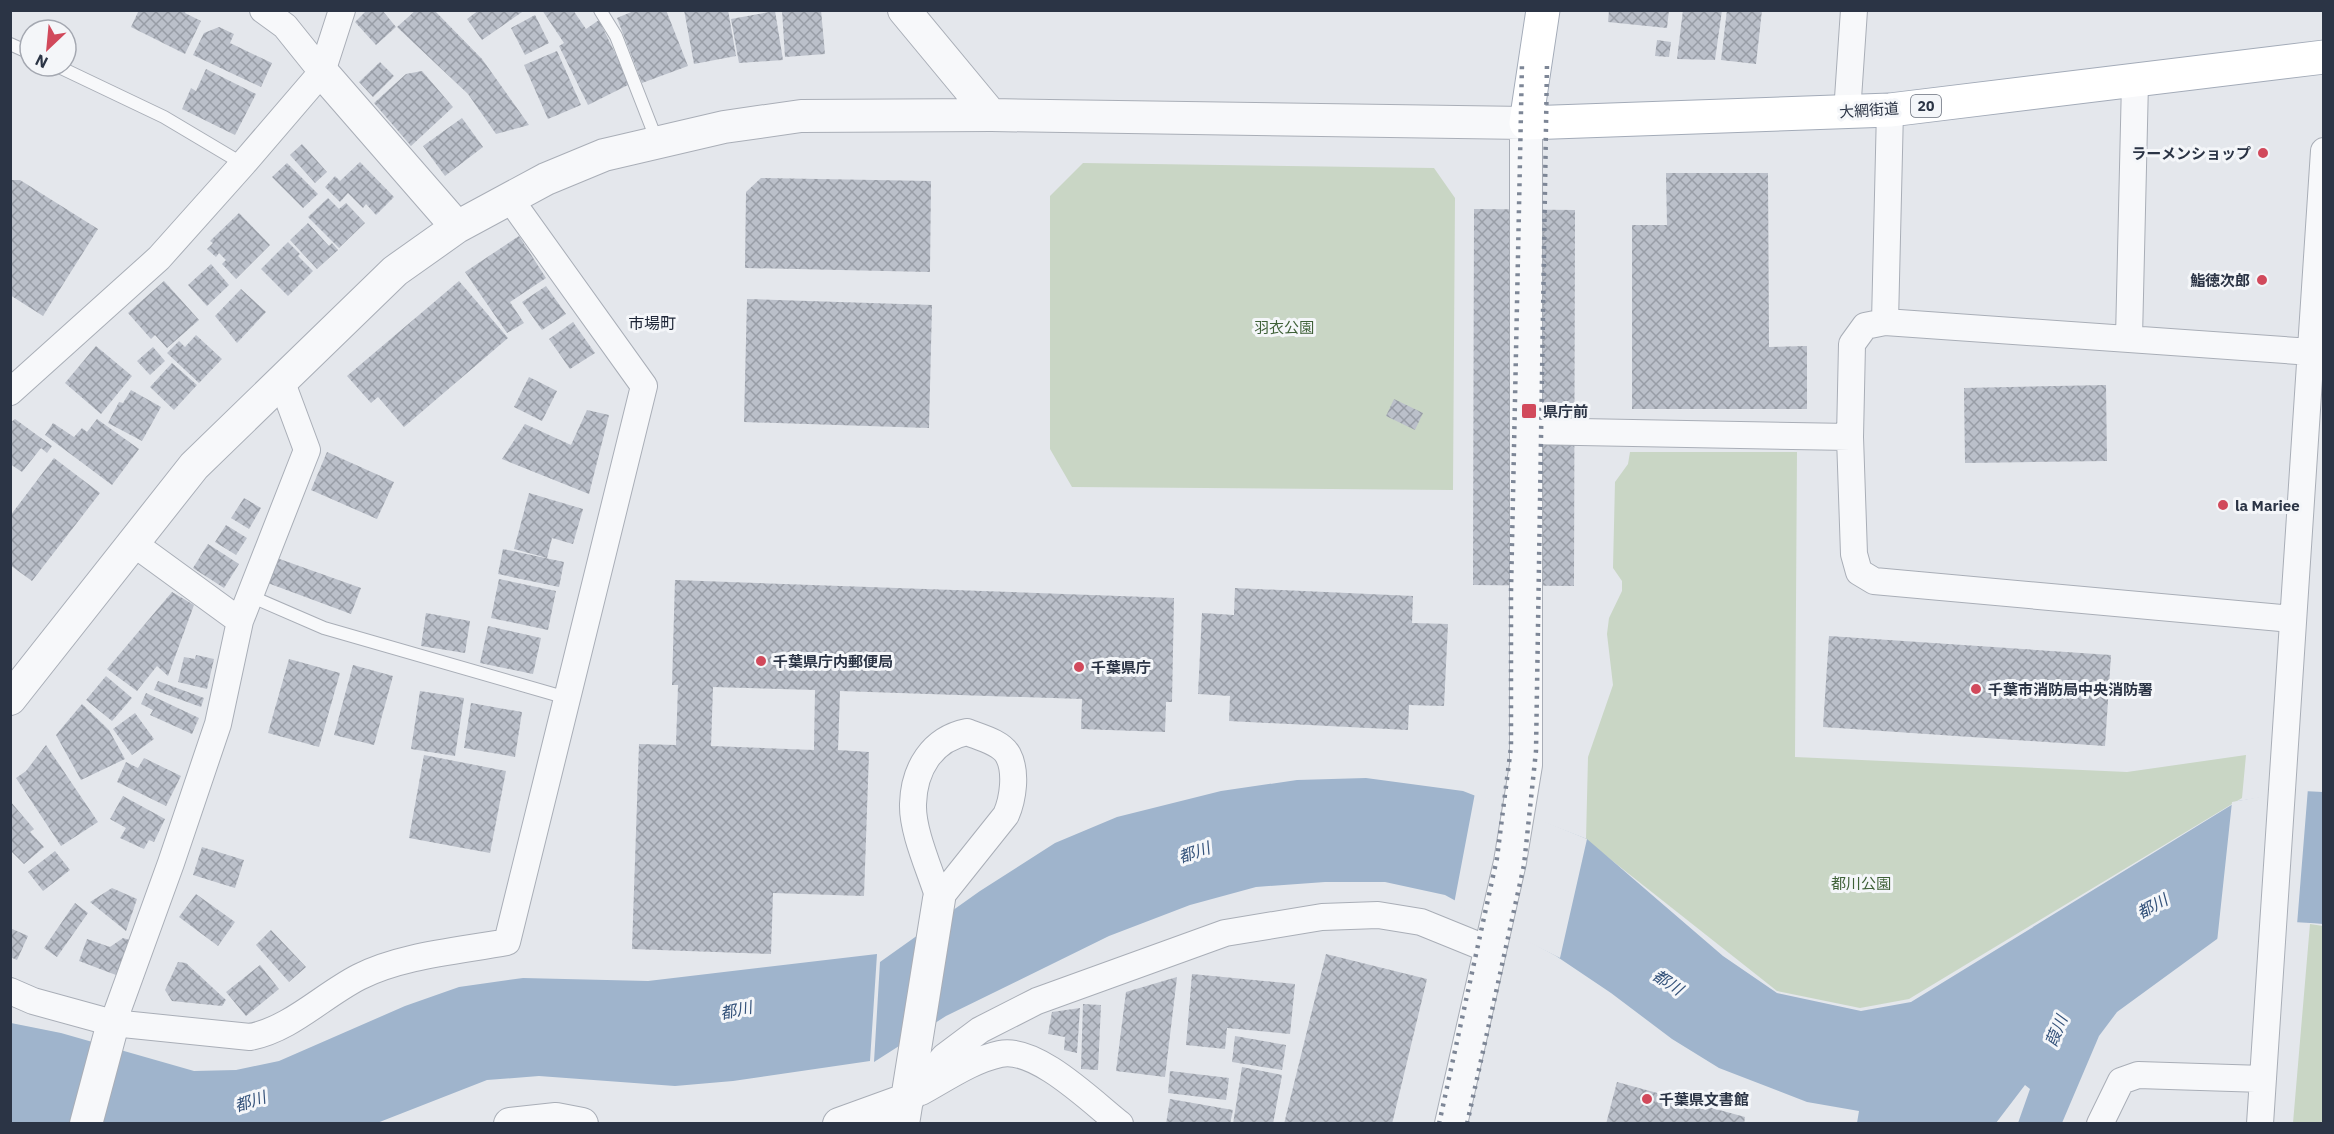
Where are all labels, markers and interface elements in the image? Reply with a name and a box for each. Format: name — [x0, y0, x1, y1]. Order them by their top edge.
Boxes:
north arrow — [18, 18, 78, 78]
text: N — [32, 50, 51, 73]
road number: 20 — [1911, 95, 1941, 117]
street label: 大網街道 — [1838, 98, 1900, 122]
place label: ラーメンショップ — [2132, 144, 2251, 163]
marker: ラーメンショップ — [2256, 146, 2270, 160]
place label: 鮨徳次郎 — [2190, 271, 2250, 290]
marker: 鮨徳次郎 — [2255, 273, 2269, 287]
district label: 市場町 — [628, 313, 676, 333]
park label: 羽衣公園 — [1254, 318, 1314, 337]
marker: 県庁前 — [1520, 402, 1538, 420]
place label: 県庁前 — [1543, 402, 1588, 421]
place label: la Mariee — [2235, 496, 2300, 515]
marker: la Mariee — [2216, 498, 2230, 512]
place label: 千葉県庁内郵便局 — [773, 652, 893, 671]
marker: 千葉県庁内郵便局 — [754, 654, 768, 668]
place label: 千葉県庁 — [1091, 658, 1151, 677]
marker: 千葉県庁 — [1072, 660, 1086, 674]
place label: 千葉市消防局中央消防署 — [1988, 680, 2153, 699]
marker: 千葉市消防局中央消防署 — [1969, 682, 1983, 696]
water label: 都川 — [1176, 837, 1214, 867]
park label: 都川公園 — [1831, 874, 1891, 893]
water label: 都川 — [2133, 889, 2173, 923]
water label: 都川 — [1649, 965, 1689, 1000]
water label: 都川 — [718, 996, 756, 1023]
water label: 葭川 — [2041, 1011, 2072, 1050]
water label: 都川 — [232, 1086, 270, 1115]
place label: 千葉県文書館 — [1659, 1090, 1749, 1109]
marker: 千葉県文書館 — [1640, 1092, 1654, 1106]

